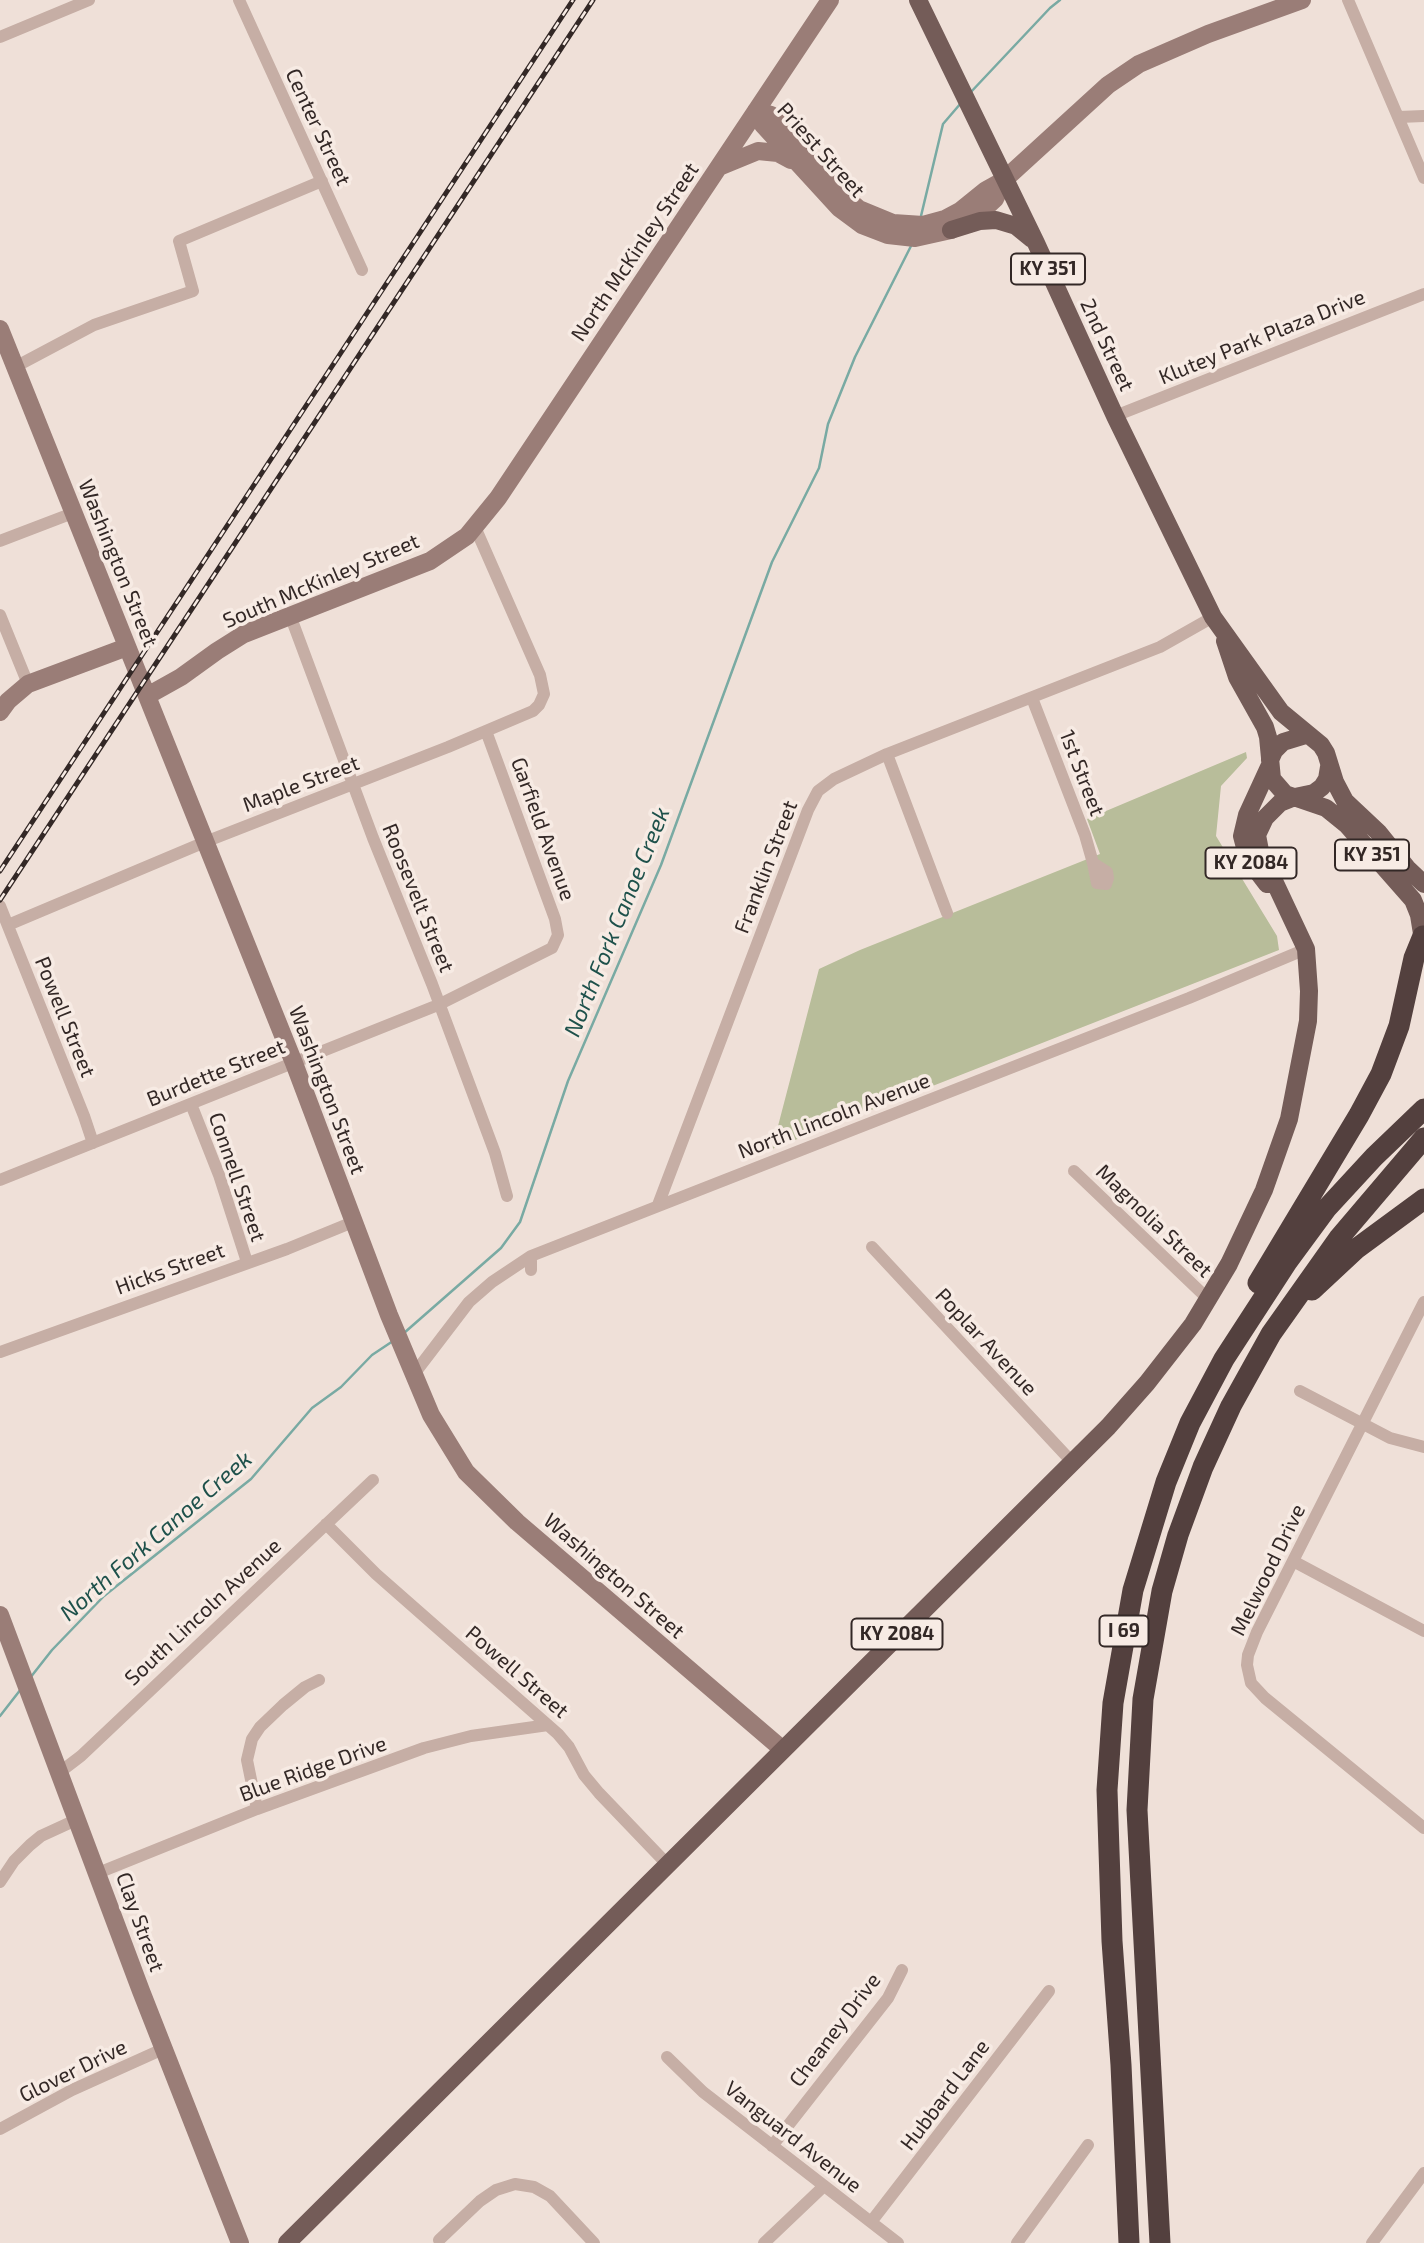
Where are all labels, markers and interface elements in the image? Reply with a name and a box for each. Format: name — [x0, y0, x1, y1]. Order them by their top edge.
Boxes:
street label: Center Street — [280, 64, 356, 190]
street label: Priest Street — [772, 97, 870, 203]
street label: North McKinley Street — [566, 158, 704, 346]
road number: KY 351 — [1011, 254, 1085, 284]
street label: Klutey Park Plaza Drive — [1155, 284, 1369, 390]
street label: 2nd Street — [1075, 295, 1139, 395]
street label: Washington Street — [73, 476, 163, 650]
street label: South McKinley Street — [219, 528, 423, 634]
street label: 1st Street — [1054, 726, 1110, 820]
street label: Maple Street — [239, 750, 363, 818]
street label: Garfield Avenue — [505, 754, 581, 904]
street label: Franklin Street — [729, 797, 803, 937]
water label: North Fork Canoe Creek — [558, 803, 676, 1041]
street label: Roosevelt Street — [377, 820, 459, 976]
road number: KY 351 — [1335, 840, 1409, 870]
road number: KY 2084 — [1206, 848, 1296, 878]
street label: Powell Street — [29, 953, 101, 1081]
street label: Washington Street — [283, 1002, 371, 1178]
street label: Burdette Street — [143, 1034, 289, 1112]
street label: North Lincoln Avenue — [734, 1068, 934, 1164]
street label: Connell Street — [203, 1109, 271, 1245]
street label: Magnolia Street — [1091, 1159, 1217, 1283]
street label: Hicks Street — [112, 1238, 228, 1300]
street label: Poplar Avenue — [930, 1283, 1042, 1401]
water label: North Fork Canoe Creek — [54, 1445, 258, 1627]
street label: Melwood Drive — [1225, 1500, 1311, 1640]
street label: Washington Street — [538, 1508, 690, 1644]
street label: South Lincoln Avenue — [120, 1533, 286, 1691]
road number: I 69 — [1100, 1616, 1148, 1646]
road number: KY 2084 — [852, 1618, 942, 1650]
street label: Powell Street — [460, 1620, 574, 1724]
street label: Blue Ridge Drive — [236, 1731, 390, 1807]
street label: Clay Street — [110, 1869, 170, 1975]
street label: Cheaney Drive — [784, 1968, 886, 2092]
street label: Glover Drive — [15, 2034, 131, 2108]
street label: Hubbard Lane — [895, 2035, 995, 2155]
street label: Vanguard Avenue — [720, 2076, 866, 2198]

